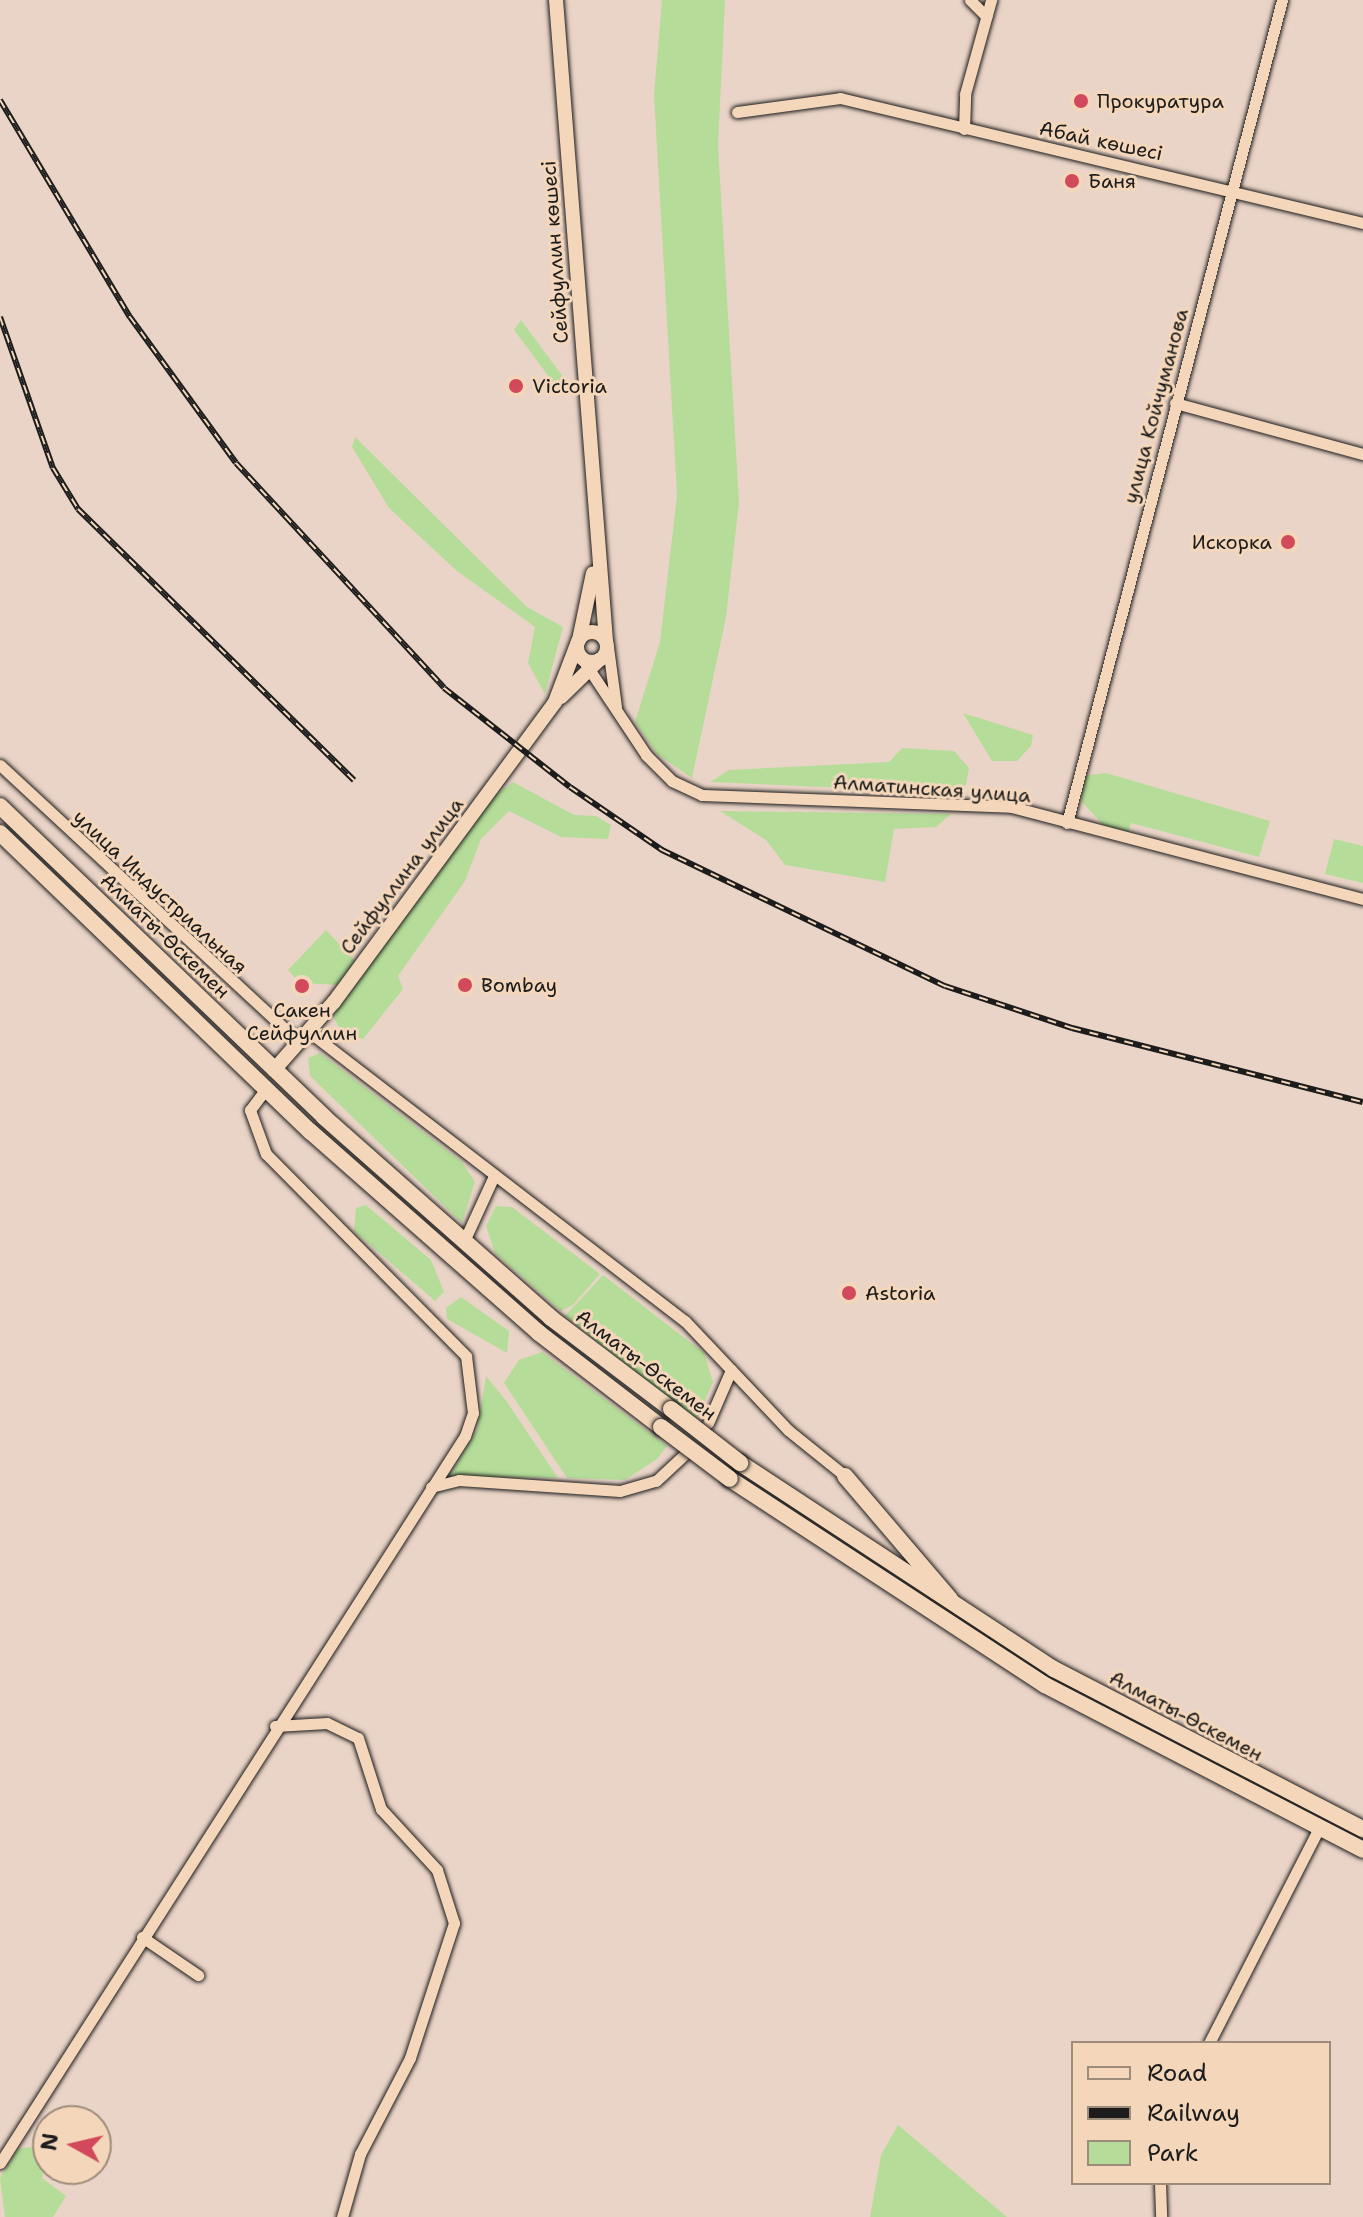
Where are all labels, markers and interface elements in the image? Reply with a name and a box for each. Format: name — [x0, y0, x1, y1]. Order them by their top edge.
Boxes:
place label: Прокуратура — [1097, 89, 1224, 113]
marker: Прокуратура — [1072, 92, 1090, 110]
street label: Абай көшесі — [1037, 116, 1165, 166]
street label: Сейфуллин көшесі — [537, 160, 573, 344]
place label: Баня — [1088, 169, 1136, 193]
marker: Баня — [1063, 172, 1081, 190]
street label: улица Койчуманова — [1118, 306, 1194, 506]
place label: Victoria — [532, 374, 607, 398]
marker: Victoria — [507, 377, 525, 395]
place label: Искоркa — [1192, 530, 1272, 554]
marker: Искоркa — [1279, 533, 1297, 551]
street label: Алматинская улица — [832, 770, 1032, 808]
street label: Сейфуллина улица — [335, 793, 469, 959]
street label: улица Индустриальная — [68, 805, 252, 979]
street label: Алматы-Өскемен — [96, 868, 234, 1004]
place label: Bombay — [481, 973, 557, 997]
marker: Bombay — [456, 976, 474, 994]
marker: Сакен Сейфуллин — [293, 977, 311, 995]
place label: Сакен Сейфуллин — [247, 998, 357, 1045]
place label: Astoria — [865, 1281, 935, 1305]
marker: Astoria — [840, 1284, 858, 1302]
street label: Алматы-Өскемен — [571, 1304, 721, 1426]
street label: Алматы-Өскемен — [1105, 1666, 1267, 1766]
legend — [1071, 2041, 1331, 2185]
text: Road — [1147, 2057, 1207, 2089]
text: Railway — [1147, 2097, 1240, 2129]
north arrow — [32, 2105, 112, 2185]
text: N — [34, 2131, 65, 2153]
text: Park — [1147, 2137, 1199, 2169]

